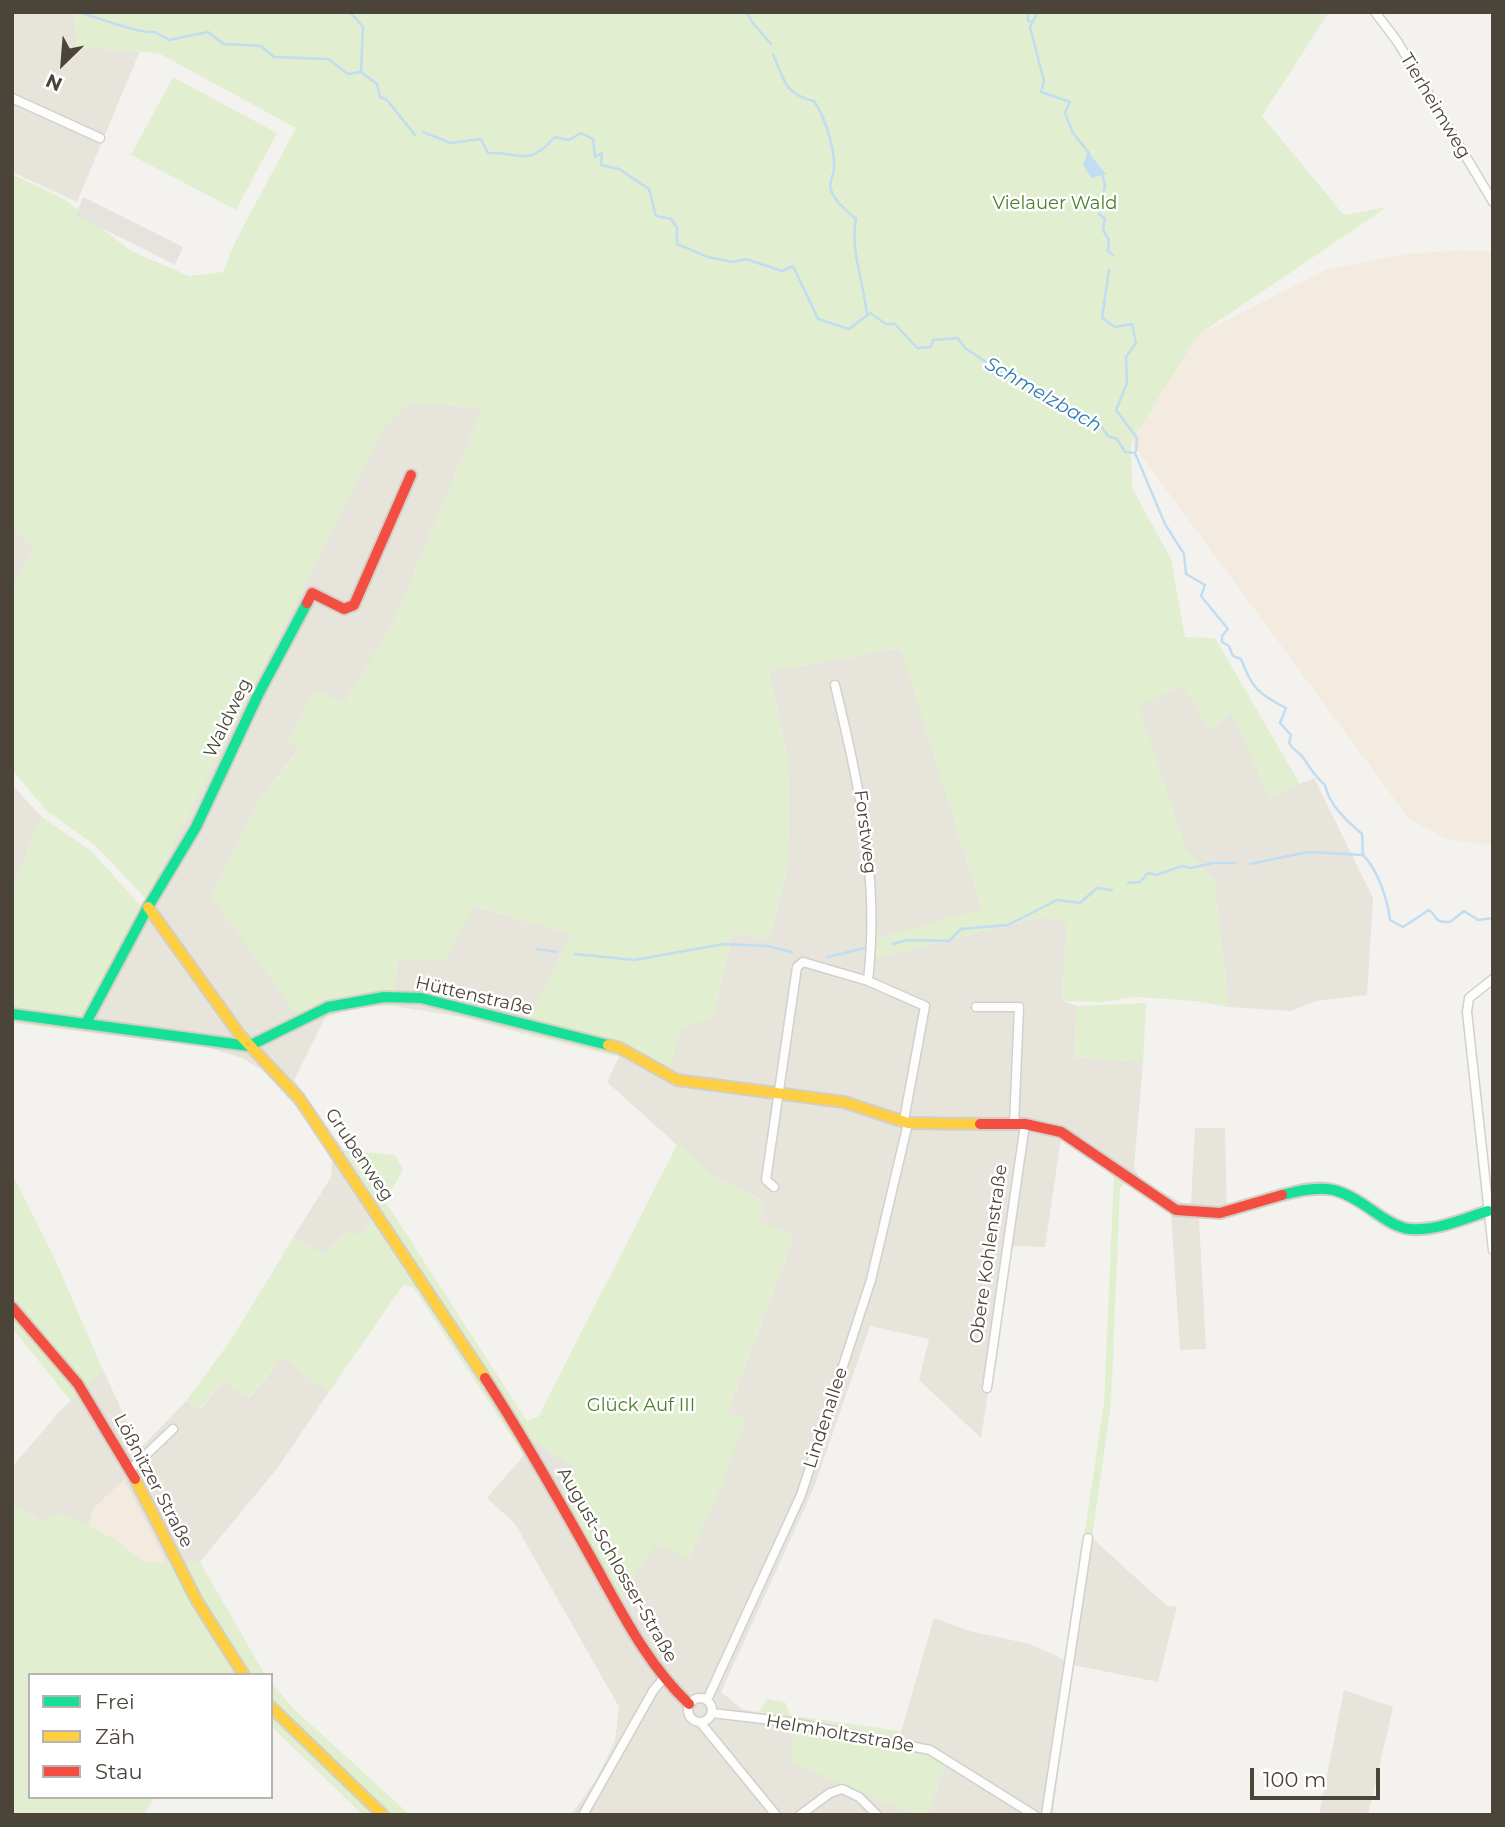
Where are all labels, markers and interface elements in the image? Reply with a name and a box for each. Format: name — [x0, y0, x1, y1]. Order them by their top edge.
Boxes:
north arrow — [28, 28, 98, 98]
street label: Tierheimweg — [1395, 50, 1475, 162]
text: N — [42, 69, 66, 96]
park label: Vielauer Wald — [993, 193, 1117, 215]
water label: Schmelzbach — [981, 352, 1105, 438]
street label: Waldweg — [200, 675, 256, 761]
street label: Forstweg — [849, 789, 881, 875]
street label: Hüttenstraße — [413, 972, 535, 1020]
street label: Grubenweg — [320, 1105, 398, 1205]
street label: Obere Kohlenstraße — [966, 1163, 1012, 1345]
street label: Lindenallee — [800, 1365, 852, 1471]
park label: Glück Auf III — [587, 1395, 695, 1417]
street label: Lößnitzer Straße — [109, 1411, 197, 1551]
street label: August-Schlosser-Straße — [552, 1464, 682, 1666]
legend — [28, 1673, 273, 1799]
text: Frei — [95, 1689, 135, 1714]
street label: Helmholtzstraße — [764, 1710, 916, 1758]
text: Zäh — [95, 1724, 135, 1749]
scale bar — [1253, 1754, 1382, 1798]
text: Stau — [95, 1759, 143, 1784]
text: 100 m — [1263, 1767, 1326, 1792]

